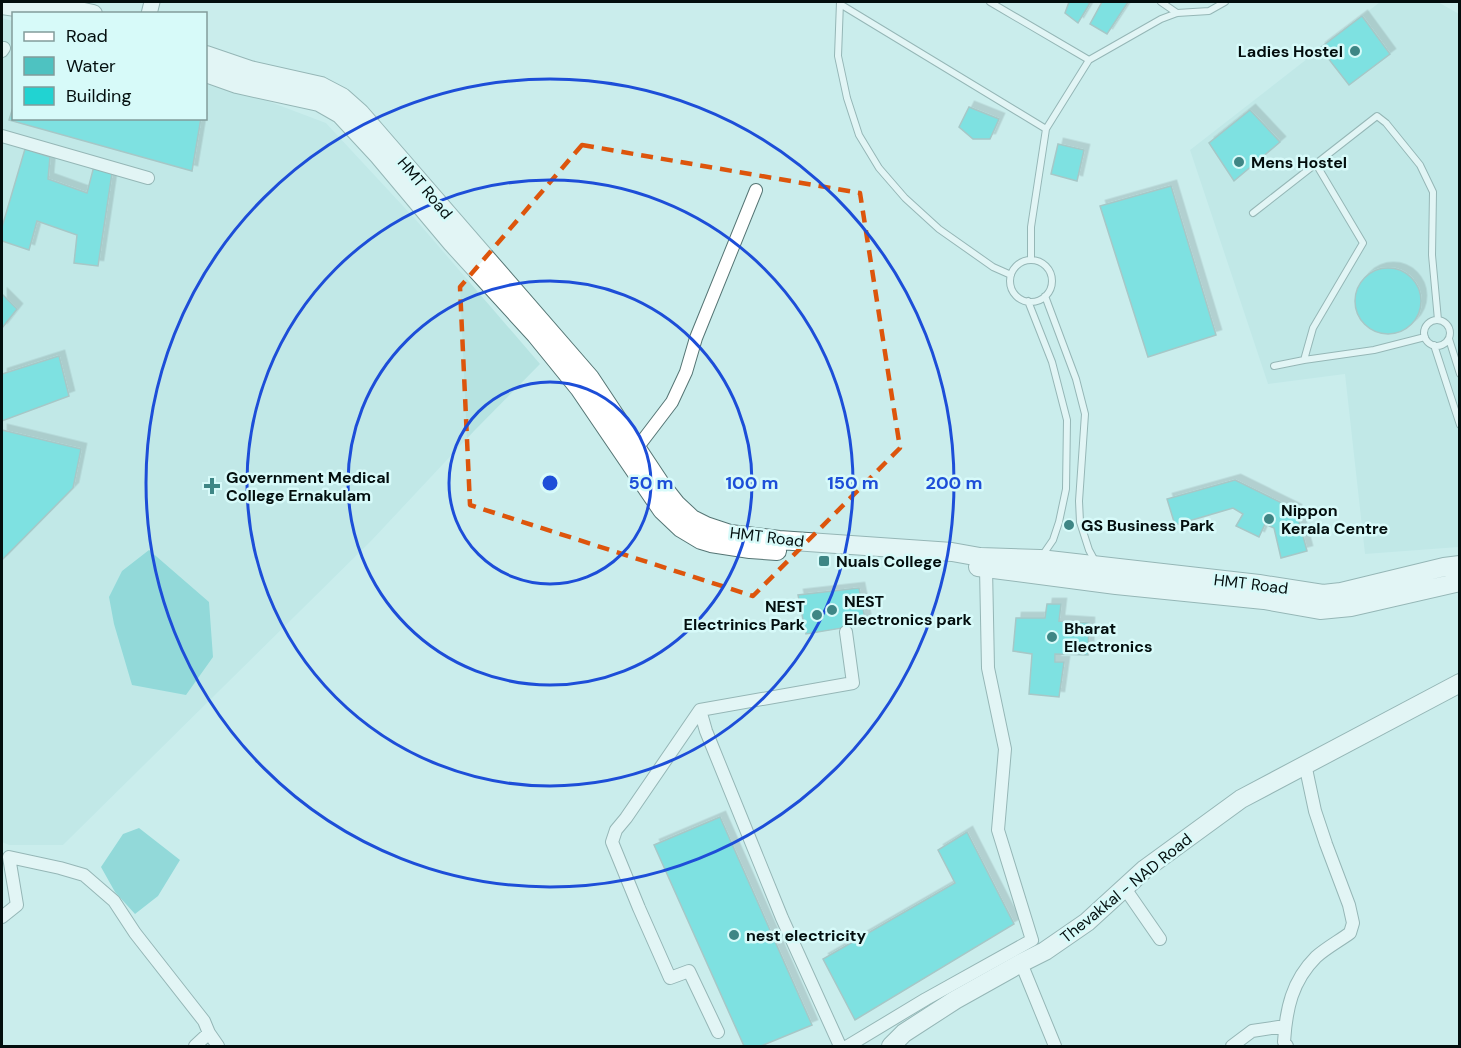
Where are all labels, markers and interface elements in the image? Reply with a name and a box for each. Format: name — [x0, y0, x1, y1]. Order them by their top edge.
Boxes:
legend — [12, 12, 207, 120]
text: Road — [66, 24, 108, 48]
place label: Ladies Hostel — [1238, 41, 1343, 62]
marker: Ladies Hostel — [1348, 44, 1362, 58]
text: Water — [66, 54, 116, 78]
text: Building — [66, 84, 131, 108]
place label: Mens Hostel — [1251, 152, 1347, 173]
street label: HMT Road — [393, 153, 457, 223]
marker: Mens Hostel — [1232, 155, 1246, 169]
place label: Government Medical College Ernakulam — [226, 467, 390, 506]
text: 50 m — [628, 471, 674, 495]
text: 100 m — [725, 471, 779, 495]
text: 150 m — [827, 471, 879, 495]
text: 200 m — [926, 471, 982, 495]
centre of rings — [540, 473, 560, 493]
marker: Government Medical College Ernakulam — [203, 477, 221, 495]
place label: Nippon Kerala Centre — [1281, 500, 1388, 539]
marker: Nippon Kerala Centre — [1262, 512, 1276, 526]
place label: GS Business Park — [1081, 515, 1215, 536]
marker: GS Business Park — [1062, 518, 1076, 532]
street label: HMT Road — [729, 522, 805, 552]
place label: Nuals College — [836, 551, 942, 572]
marker: Nuals College — [817, 554, 831, 568]
street label: HMT Road — [1213, 569, 1289, 599]
place label: NEST Electronics park — [844, 591, 973, 630]
place label: NEST Electrinics Park — [684, 596, 806, 635]
marker: NEST Electronics park — [825, 603, 839, 617]
marker: NEST Electrinics Park — [810, 608, 824, 622]
place label: Bharat Electronics — [1064, 618, 1152, 657]
marker: Bharat Electronics — [1045, 630, 1059, 644]
street label: Thevakkal - NAD Road — [1056, 828, 1196, 948]
place label: nest electricity — [746, 925, 867, 946]
marker: nest electricity — [727, 928, 741, 942]

